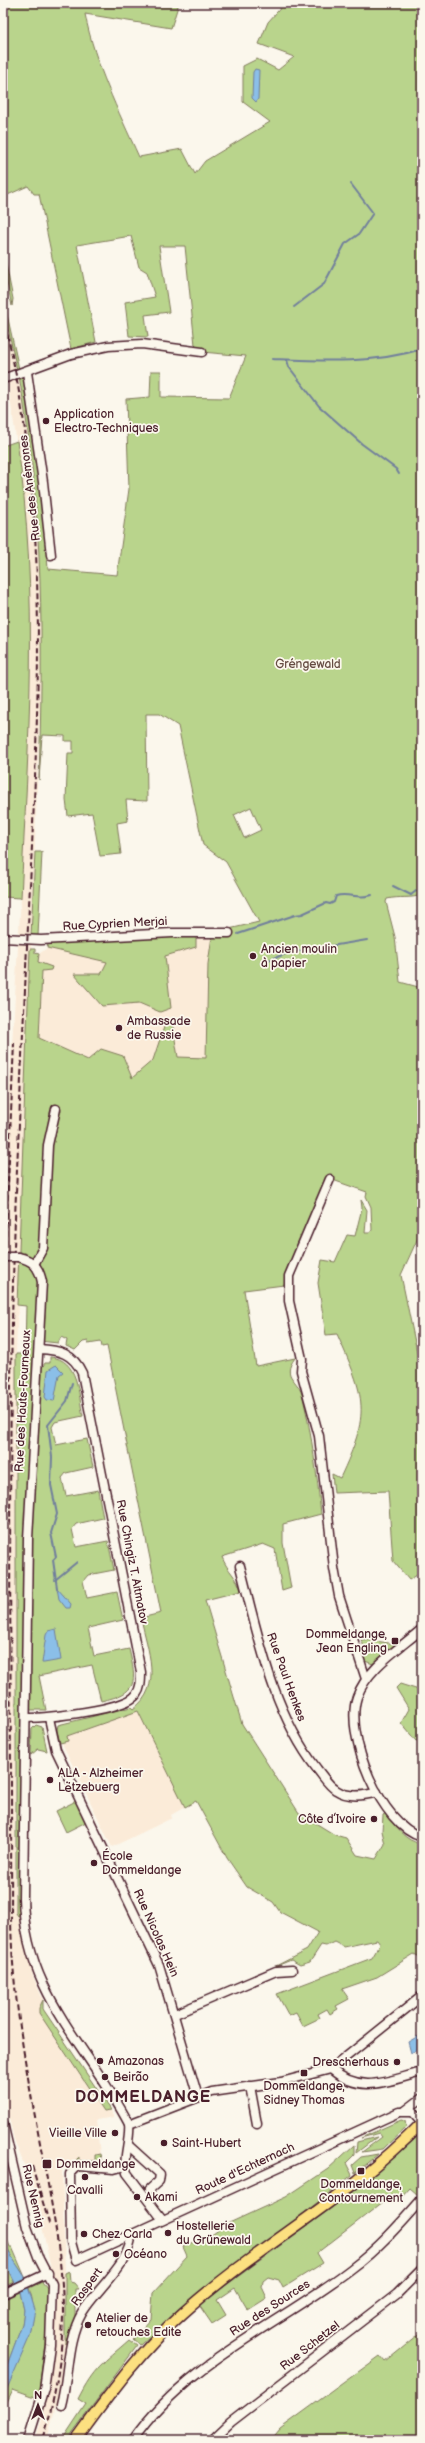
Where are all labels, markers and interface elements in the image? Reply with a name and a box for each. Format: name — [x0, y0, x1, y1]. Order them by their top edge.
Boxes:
place label: Application Electro-Techniques — [54, 407, 158, 436]
marker: Application Electro-Techniques — [41, 416, 51, 426]
street label: Rue des Anémones — [16, 434, 44, 542]
park label: Gréngewald — [275, 657, 341, 672]
street label: Rue Cyprien Merjai — [62, 914, 168, 934]
place label: Ancien moulin à papier — [261, 942, 337, 971]
marker: Ancien moulin à papier — [248, 951, 258, 961]
place label: Ambassade de Russie — [127, 1014, 191, 1043]
marker: Ambassade de Russie — [114, 1023, 124, 1033]
street label: Rue des Hauts-Fourneaux — [12, 1329, 34, 1472]
street label: Rue Chingiz T. Aitmatov — [113, 1498, 151, 1626]
place label: Dommeldange, Jean Engling — [306, 1627, 387, 1656]
street label: Rue Paul Henkes — [263, 1631, 309, 1724]
marker: Dommeldange, Jean Engling — [390, 1636, 400, 1646]
place label: ALA - Alzheimer Lëtzebuerg — [58, 1766, 144, 1795]
marker: ALA - Alzheimer Lëtzebuerg — [45, 1775, 55, 1785]
place label: Côte d’Ivoire — [298, 1812, 366, 1827]
marker: Côte d’Ivoire — [369, 1814, 379, 1824]
place label: École Dommeldange — [102, 1848, 181, 1878]
marker: École Dommeldange — [89, 1858, 99, 1868]
street label: Rue Nicolas Hein — [130, 1887, 182, 1979]
place label: Amazonas — [108, 2054, 164, 2069]
place label: Drescherhaus — [313, 2055, 389, 2070]
marker: Amazonas — [95, 2056, 105, 2066]
marker: Drescherhaus — [392, 2057, 402, 2067]
marker: Dommeldange, Sidney Thomas — [299, 2068, 309, 2078]
place label: Beirão — [113, 2070, 149, 2085]
marker: Beirão — [100, 2072, 110, 2082]
place label: Dommeldange, Sidney Thomas — [263, 2079, 345, 2108]
district label: DOMMELDANGE — [75, 2088, 211, 2107]
place label: Vieille Ville — [49, 2126, 107, 2141]
marker: Vieille Ville — [110, 2128, 120, 2138]
place label: Saint-Hubert — [172, 2136, 241, 2151]
marker: Saint-Hubert — [159, 2138, 169, 2148]
street label: Route d'Echternach — [193, 2139, 297, 2198]
place label: Dommeldange — [56, 2157, 135, 2172]
marker: Dommeldange — [41, 2158, 53, 2170]
street label: Rue Nennig — [18, 2163, 48, 2229]
marker: Dommeldange, Contournement — [356, 2166, 366, 2176]
marker: Cavalli — [80, 2172, 90, 2182]
place label: Dommeldange, Contournement — [319, 2177, 404, 2206]
place label: Cavalli — [67, 2183, 103, 2198]
place label: Akami — [145, 2190, 178, 2205]
marker: Akami — [132, 2192, 142, 2202]
place label: Hostellerie du Grünewald — [176, 2219, 251, 2248]
place label: Chez Carla — [92, 2227, 153, 2242]
marker: Hostellerie du Grünewald — [163, 2228, 173, 2238]
marker: Chez Carla — [79, 2229, 89, 2239]
place label: Océano — [124, 2247, 167, 2262]
marker: Océano — [111, 2249, 121, 2259]
street label: Raspert — [68, 2265, 106, 2309]
street label: Rue des Sources — [227, 2276, 313, 2340]
place label: Atelier de retouches Edite — [96, 2311, 181, 2340]
street label: Rue Schetzel — [277, 2318, 343, 2374]
marker: Atelier de retouches Edite — [83, 2320, 93, 2330]
north arrow — [18, 2385, 58, 2425]
text: N — [34, 2389, 42, 2402]

